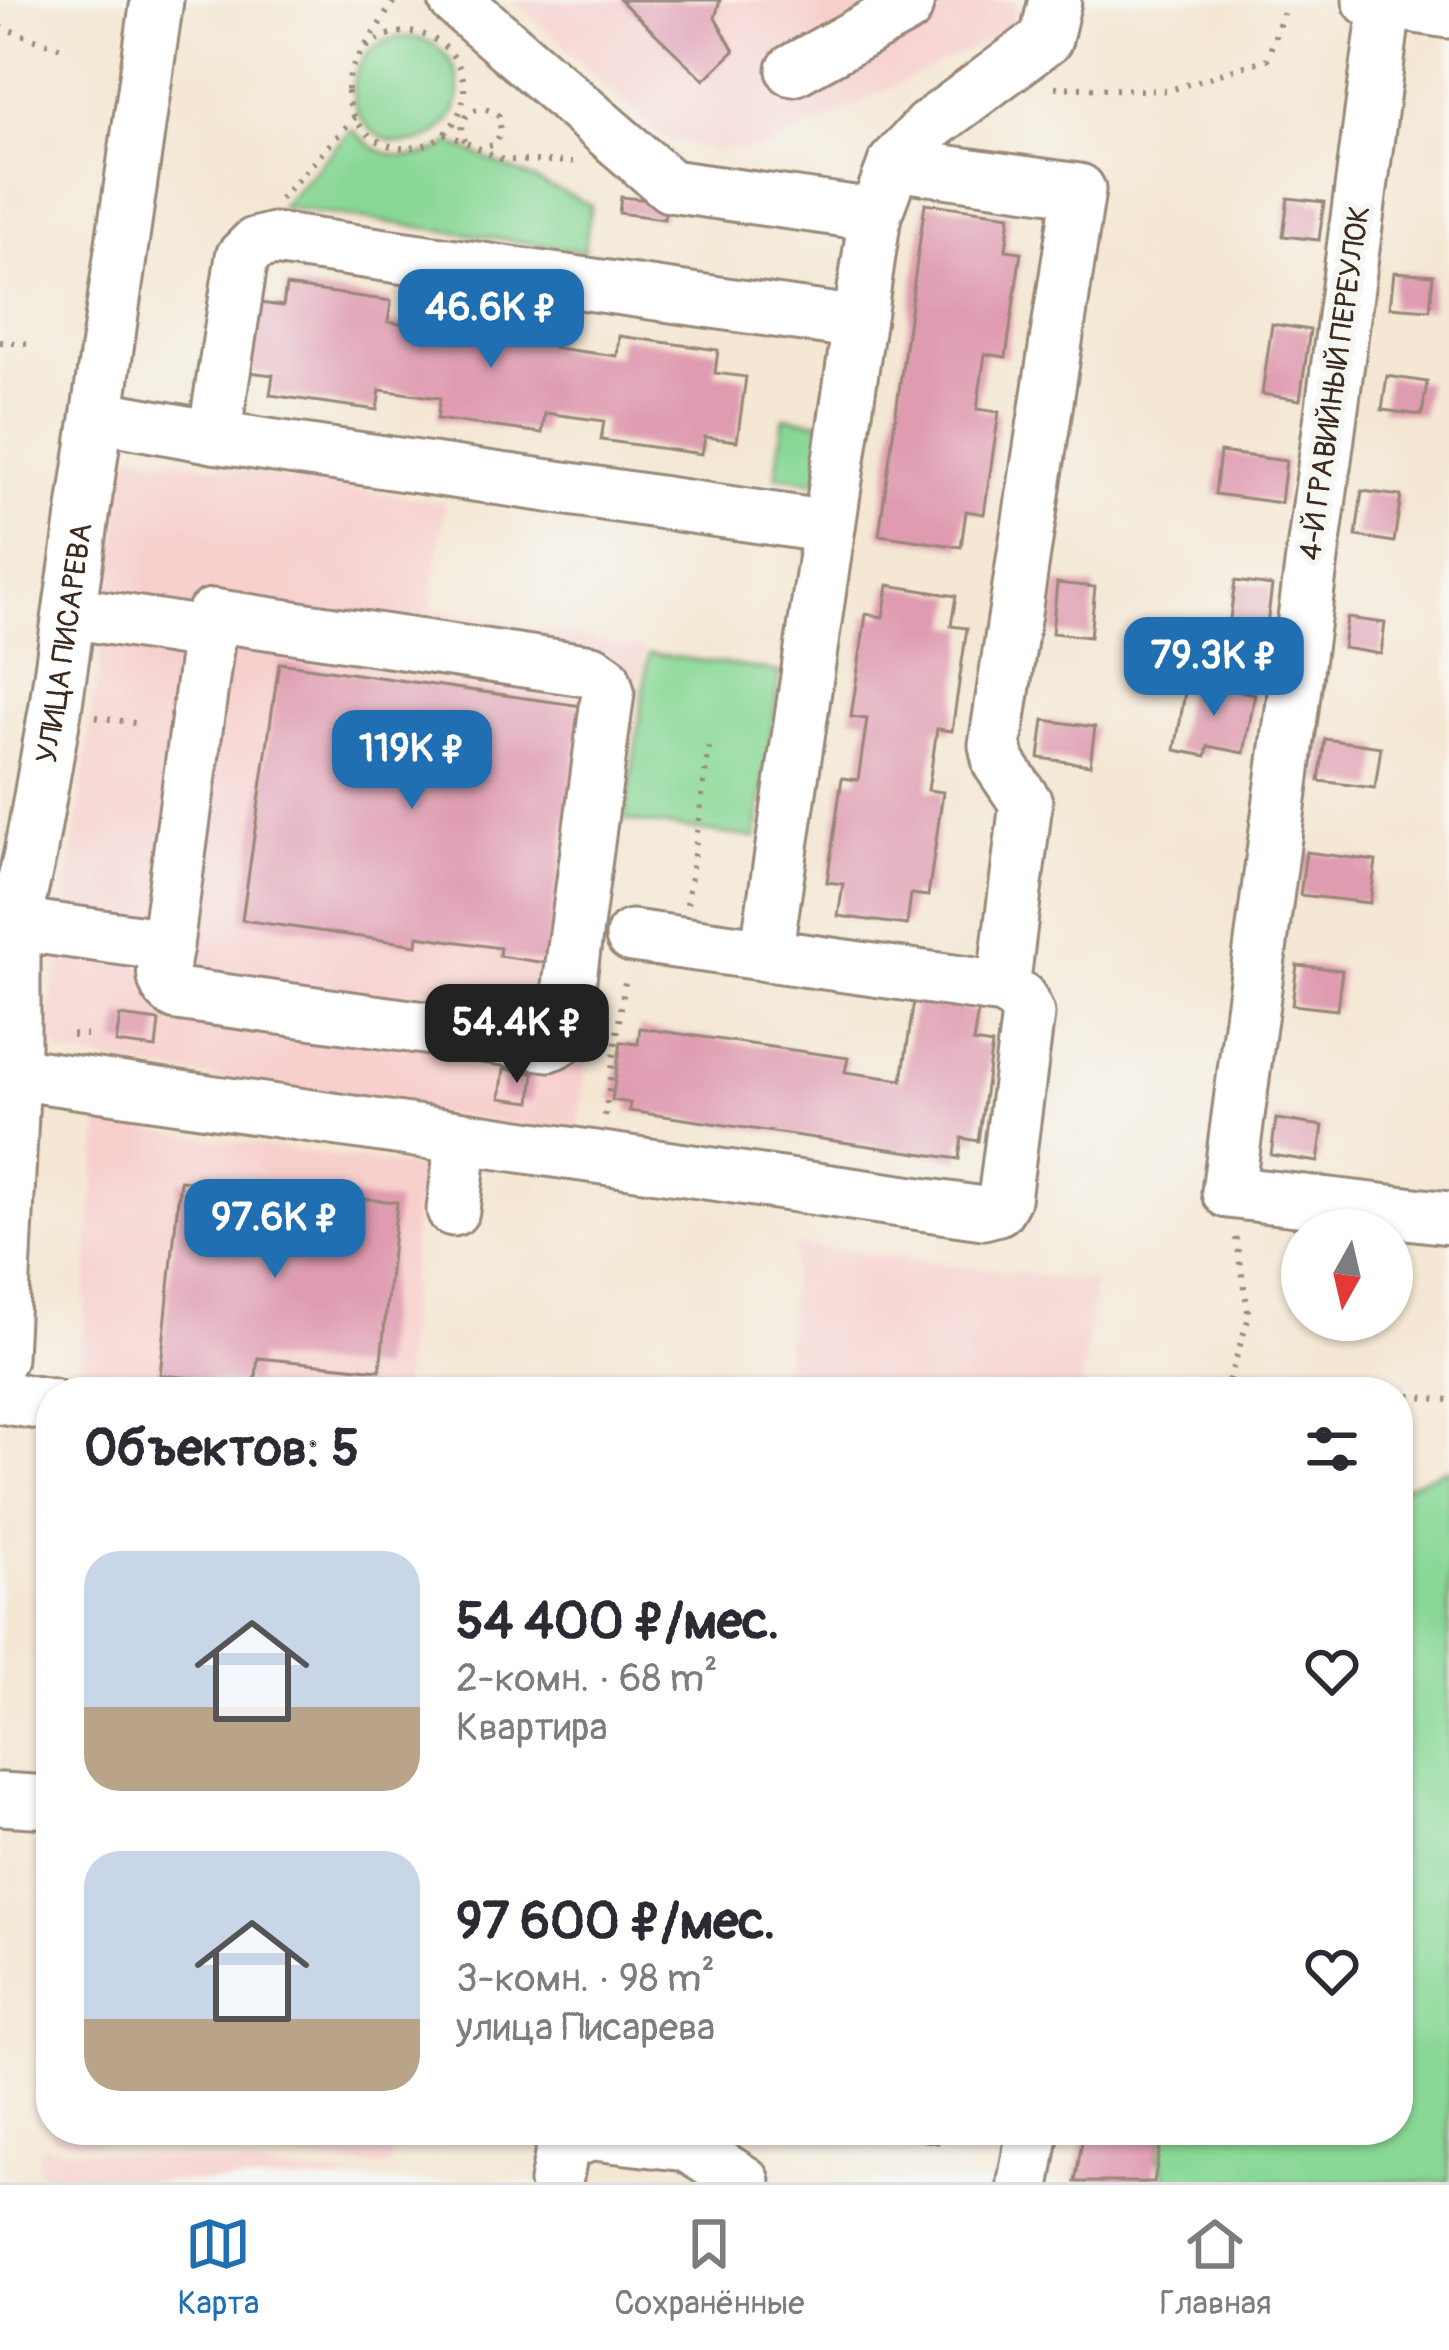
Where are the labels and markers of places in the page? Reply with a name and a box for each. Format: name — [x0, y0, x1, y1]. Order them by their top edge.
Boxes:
pin: 46.6K ₽ — [380, 269, 602, 371]
pin: 79.3K ₽ — [1103, 617, 1325, 719]
pin: 119K ₽ — [314, 710, 510, 812]
pin: 54.4K ₽ — [406, 984, 628, 1086]
pin: 97.6K ₽ — [164, 1179, 386, 1281]

